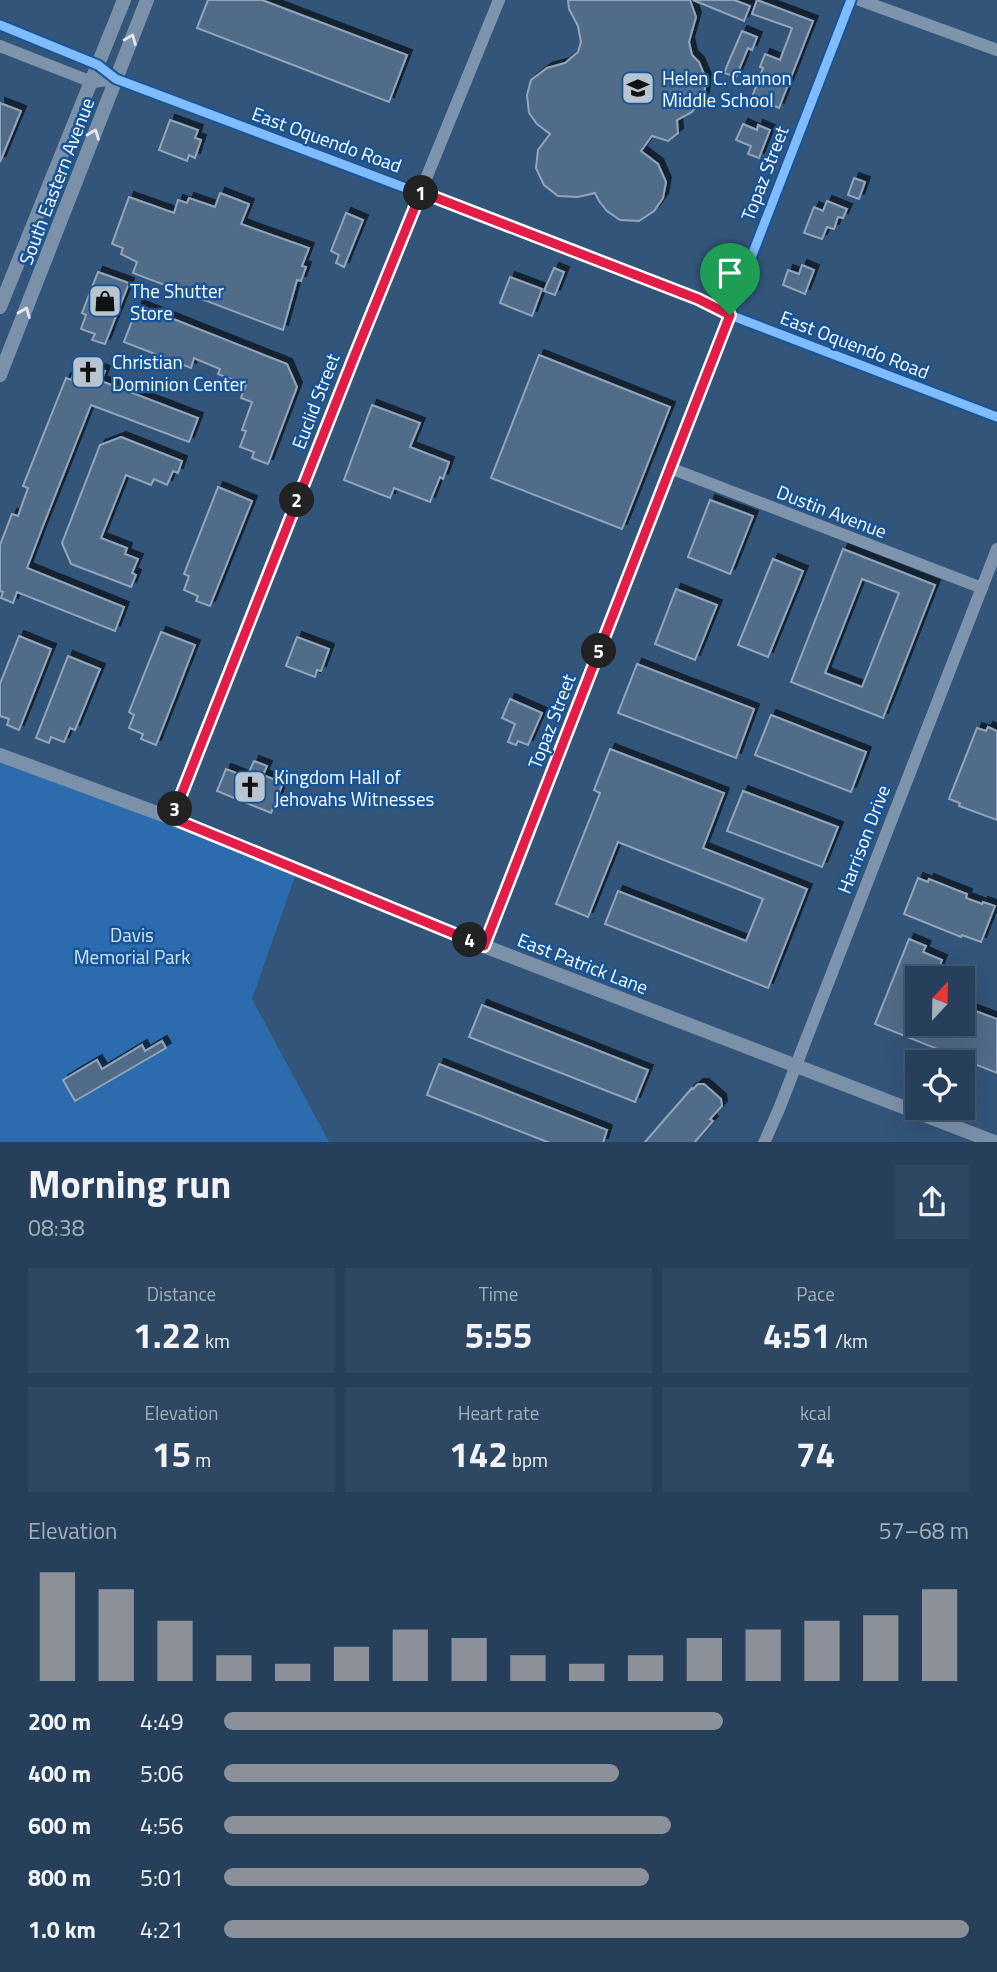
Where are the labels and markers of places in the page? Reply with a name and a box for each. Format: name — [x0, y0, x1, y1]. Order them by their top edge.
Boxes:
place label: Helen C. Cannon Middle School — [662, 63, 792, 114]
school or university icon: Helen C. Cannon Middle School — [619, 69, 657, 107]
pin: 1 — [404, 176, 438, 210]
pin — [700, 243, 760, 315]
place label: The Shutter Store — [130, 276, 224, 327]
shop icon: The Shutter Store — [86, 282, 124, 320]
place label: Christian Dominion Center — [112, 347, 246, 398]
church icon: Christian Dominion Center — [69, 353, 107, 391]
pin: 2 — [280, 482, 314, 518]
pin: 5 — [582, 634, 616, 668]
place label: Kingdom Hall of Jehovahs Witnesses — [274, 762, 435, 813]
church icon: Kingdom Hall of Jehovahs Witnesses — [231, 768, 269, 806]
pin: 3 — [158, 792, 192, 826]
pin: 4 — [452, 922, 488, 958]

